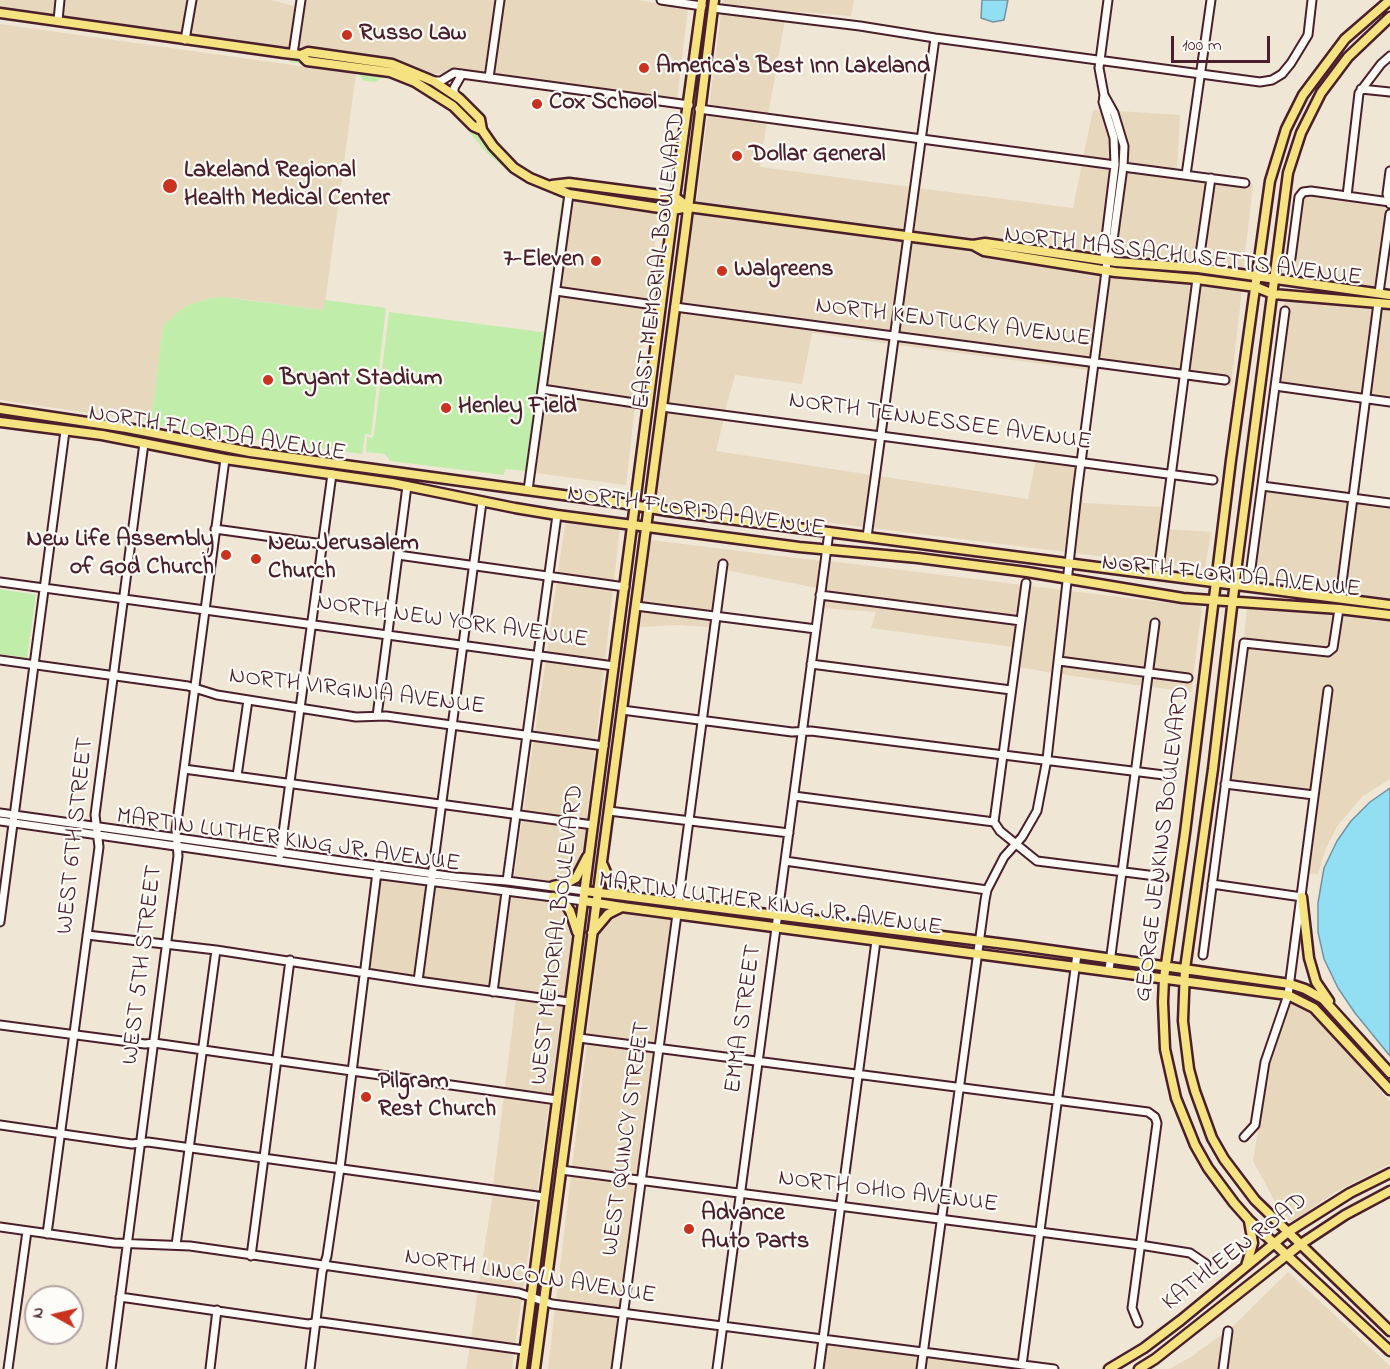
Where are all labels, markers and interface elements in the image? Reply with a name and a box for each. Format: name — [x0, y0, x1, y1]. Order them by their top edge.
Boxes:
place label: Russo Law — [359, 21, 466, 49]
scale bar — [1174, 24, 1273, 62]
marker: Russo Law — [340, 28, 354, 42]
text: 100 m — [1182, 33, 1222, 59]
place label: America's Best Inn Lakeland — [656, 54, 930, 82]
marker: America's Best Inn Lakeland — [637, 61, 651, 75]
place label: Cox School — [549, 90, 657, 118]
marker: Cox School — [530, 97, 544, 111]
street label: EAST MEMORIAL BOULEVARD — [629, 111, 693, 411]
place label: Dollar General — [749, 142, 886, 170]
marker: Dollar General — [730, 149, 744, 163]
place label: Lakeland Regional Health Medical Center — [184, 158, 390, 214]
marker: Lakeland Regional Health Medical Center — [161, 177, 179, 195]
street label: NORTH MASSACHUSETTS AVENUE — [1003, 222, 1363, 294]
place label: 7-Eleven — [503, 247, 584, 275]
marker: 7-Eleven — [589, 254, 603, 268]
place label: Walgreens — [734, 257, 833, 285]
marker: Walgreens — [715, 264, 729, 278]
street label: NORTH KENTUCKY AVENUE — [814, 293, 1092, 355]
place label: Bryant Stadium — [280, 366, 442, 394]
marker: Bryant Stadium — [261, 373, 275, 387]
street label: NORTH TENNESSEE AVENUE — [787, 388, 1093, 458]
place label: Henley Field — [458, 394, 577, 422]
street label: NORTH FLORIDA AVENUE — [86, 400, 348, 470]
marker: Henley Field — [439, 401, 453, 415]
street label: NORTH FLORIDA AVENUE — [565, 481, 827, 545]
place label: New Life Assembly of God Church — [26, 527, 214, 583]
place label: New Jerusalem Church — [268, 531, 419, 587]
marker: New Life Assembly of God Church — [219, 548, 233, 562]
street label: NORTH FLORIDA AVENUE — [1100, 550, 1362, 606]
marker: New Jerusalem Church — [249, 552, 263, 566]
street label: NORTH NEW YORK AVENUE — [314, 590, 590, 656]
street label: NORTH VIRGINIA AVENUE — [227, 663, 487, 723]
street label: GEORGE JENKINS BOULEVARD — [1130, 685, 1198, 1003]
street label: WEST 6TH STREET — [52, 736, 102, 936]
street label: WEST MEMORIAL BOULEVARD — [526, 783, 592, 1087]
street label: MARTIN LUTHER KING JR. AVENUE — [114, 804, 462, 880]
street label: WEST 5TH STREET — [117, 863, 171, 1067]
street label: MARTIN LUTHER KING JR. AVENUE — [596, 868, 944, 944]
street label: EMMA STREET — [720, 943, 770, 1095]
street label: WEST QUINCY STREET — [597, 1020, 659, 1258]
place label: Pilgram Rest Church — [378, 1069, 496, 1125]
marker: Pilgram Rest Church — [359, 1090, 373, 1104]
street label: NORTH OHIO AVENUE — [777, 1165, 999, 1221]
street label: KATHLEEN ROAD — [1158, 1187, 1314, 1319]
place label: Advance Auto Parts — [701, 1201, 809, 1257]
marker: Advance Auto Parts — [682, 1222, 696, 1236]
street label: NORTH LINCOLN AVENUE — [402, 1244, 658, 1312]
north arrow — [24, 1285, 84, 1345]
text: N — [26, 1306, 51, 1320]

